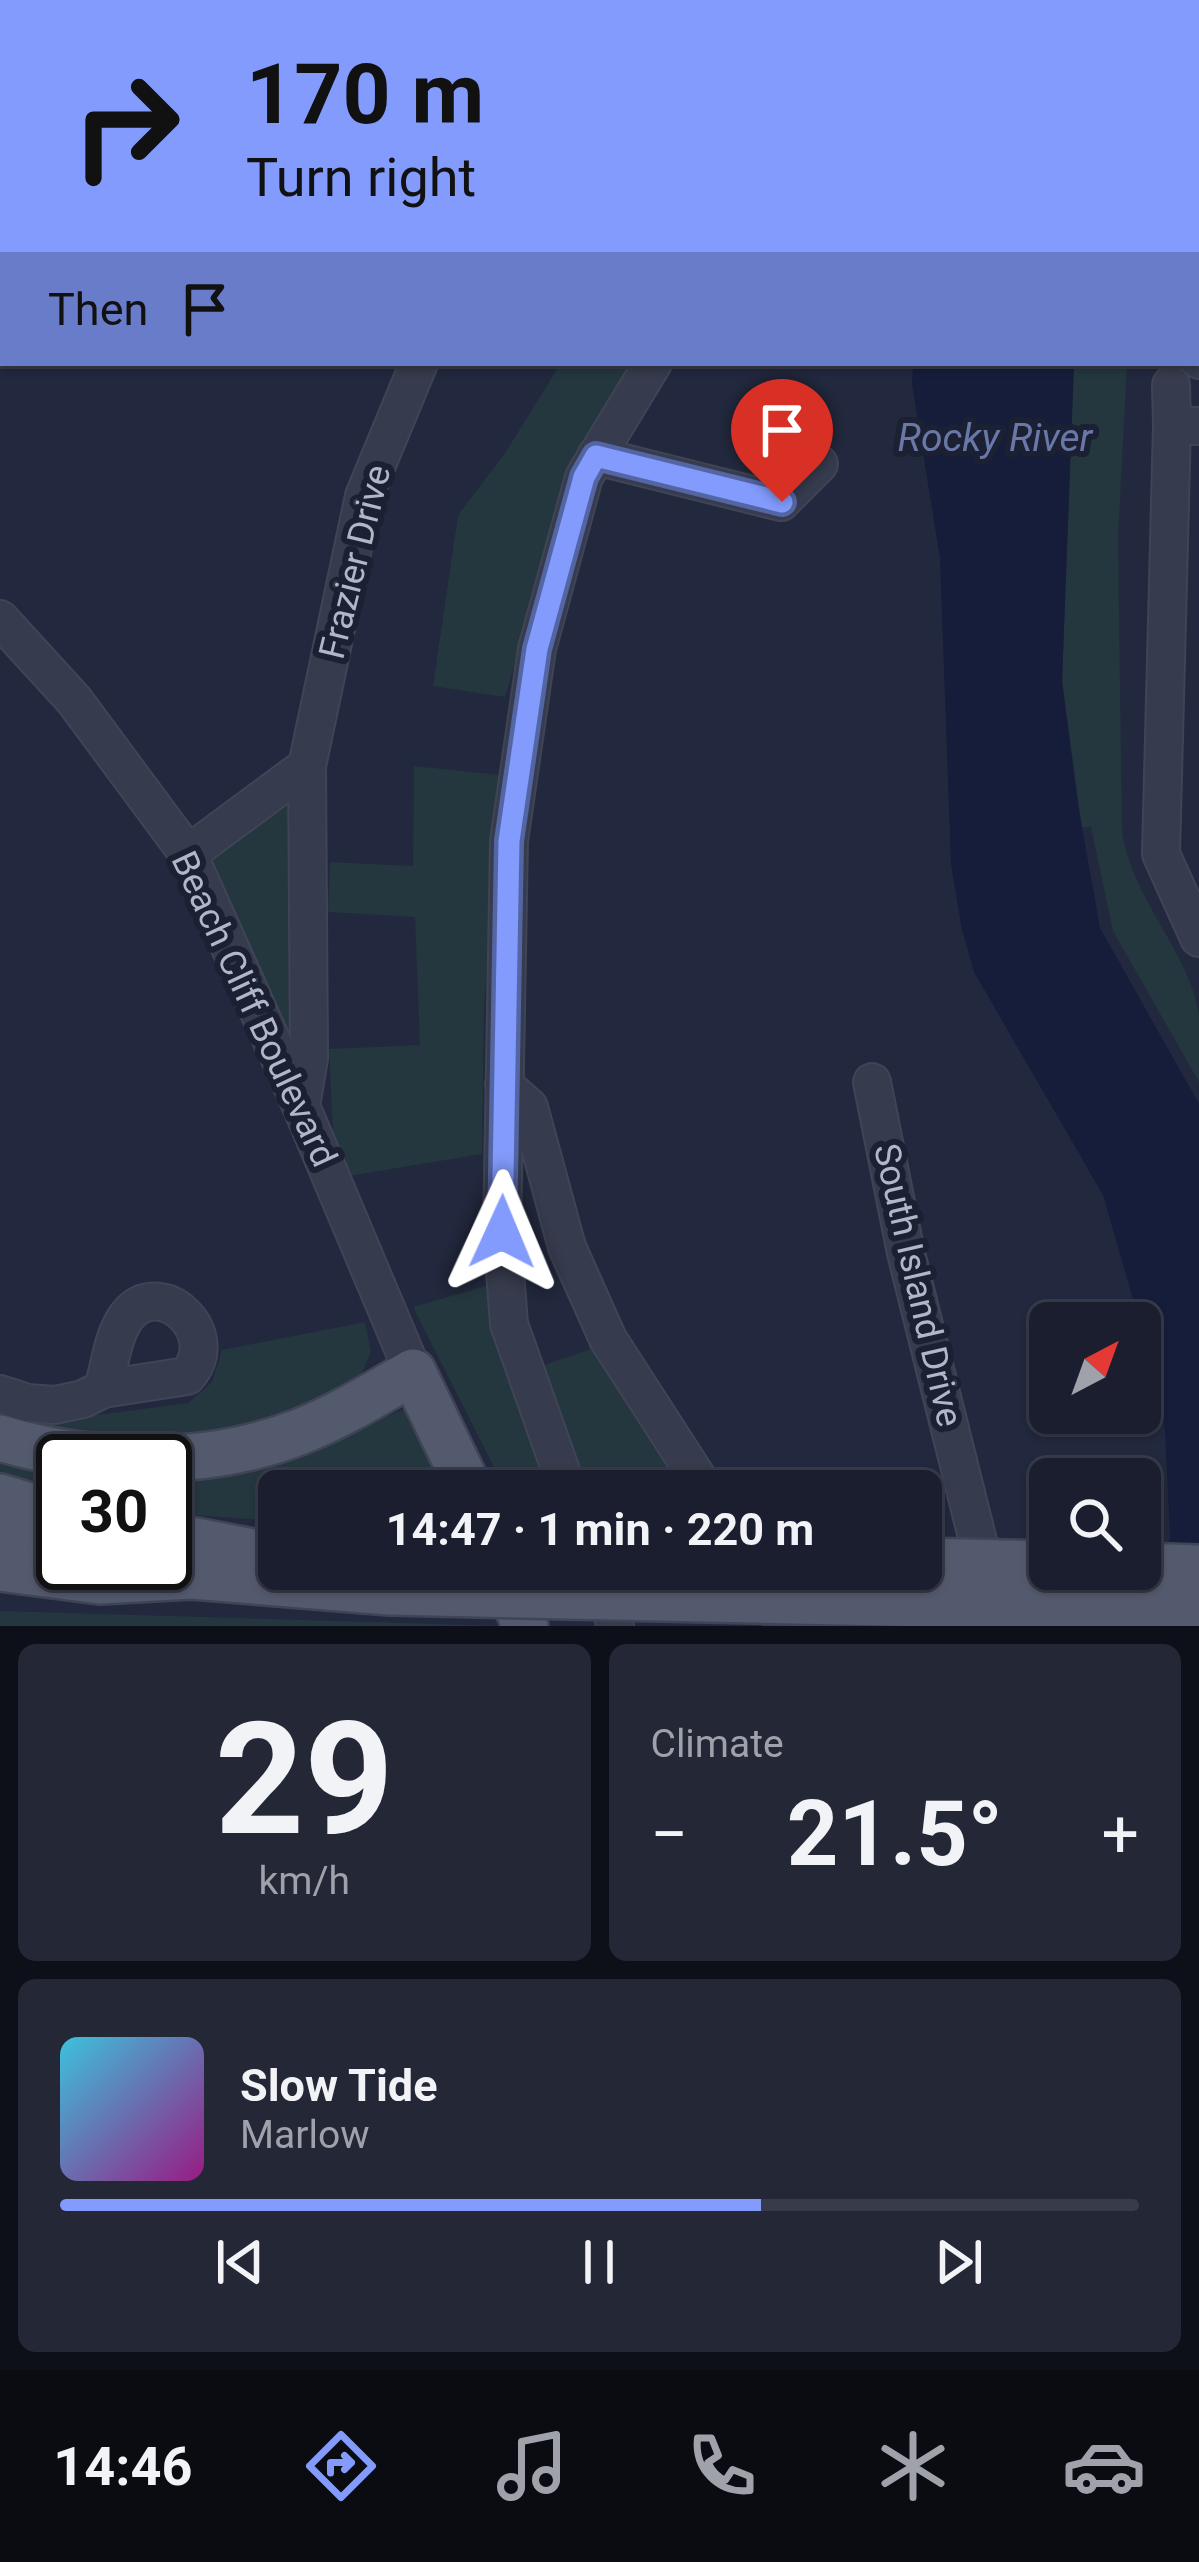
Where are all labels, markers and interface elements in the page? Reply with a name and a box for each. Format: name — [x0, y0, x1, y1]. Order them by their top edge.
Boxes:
text: 170 m — [246, 45, 484, 144]
icon: right — [48, 48, 204, 204]
text: Turn right — [246, 146, 476, 209]
icon: arrive — [172, 276, 238, 342]
text: Then — [48, 283, 148, 336]
pin — [731, 379, 833, 502]
icon: arrive — [749, 397, 815, 463]
water label: Rocky River — [898, 415, 1094, 461]
street label: Frazier Drive — [311, 461, 399, 663]
street label: Beach Cliff Boulevard — [162, 845, 346, 1173]
street label: South Island Drive — [865, 1139, 971, 1431]
position arrow — [439, 1169, 565, 1295]
north arrow — [1029, 1302, 1161, 1434]
map controls — [1029, 1302, 1161, 1590]
speed limit sign: 30 — [36, 1434, 192, 1590]
button: search — [1029, 1458, 1161, 1590]
text: 14:47 · 1 min · 220 m — [386, 1503, 814, 1556]
text: 29 — [215, 1688, 394, 1871]
text: Climate — [651, 1721, 784, 1767]
text: 21.5° — [787, 1782, 1003, 1887]
text: − — [651, 1796, 688, 1873]
text: + — [1102, 1796, 1139, 1873]
text: km/h — [258, 1858, 350, 1904]
text: Slow Tide — [240, 2059, 438, 2112]
text: Marlow — [240, 2112, 370, 2158]
icon: previous — [207, 2229, 273, 2295]
icon: pause — [566, 2229, 632, 2295]
icon: next — [926, 2229, 992, 2295]
icon: directions — [299, 2424, 383, 2508]
icon: music — [490, 2424, 574, 2508]
icon: phone — [680, 2424, 764, 2508]
icon: climate — [871, 2424, 955, 2508]
icon: car — [1062, 2424, 1146, 2508]
text: 14:46 — [53, 2435, 192, 2498]

